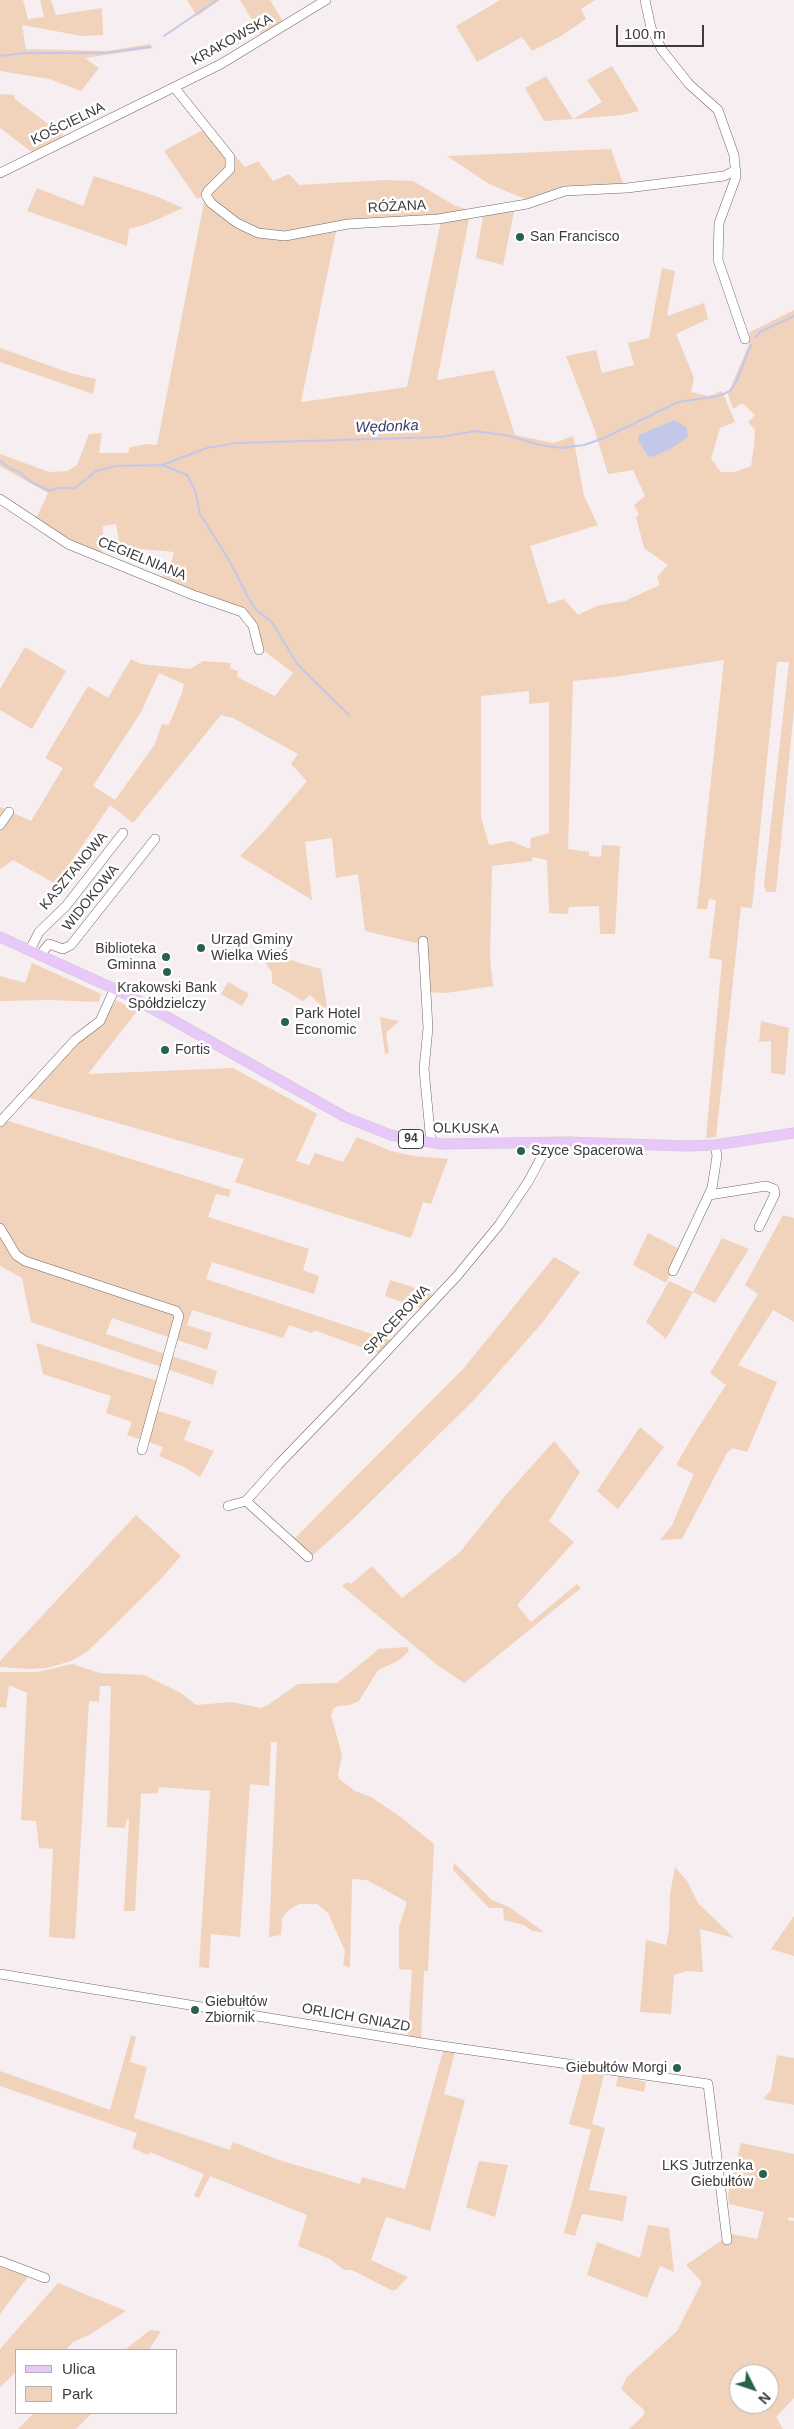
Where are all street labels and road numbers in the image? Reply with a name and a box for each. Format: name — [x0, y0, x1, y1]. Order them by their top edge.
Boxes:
street label: KRAKOWSKA — [188, 11, 276, 69]
street label: KOŚCIELNA — [28, 99, 108, 149]
street label: RÓŻANA — [367, 197, 427, 217]
street label: CEGIELNIANA — [95, 534, 189, 584]
street label: KASZTANOWA — [37, 829, 111, 913]
street label: WIDOKOWA — [59, 861, 123, 935]
street label: OLKUSKA — [433, 1120, 499, 1138]
road number: 94 — [398, 1130, 424, 1148]
street label: SPACEROWA — [360, 1282, 434, 1358]
street label: ORLICH GNIAZD — [301, 2000, 411, 2036]

